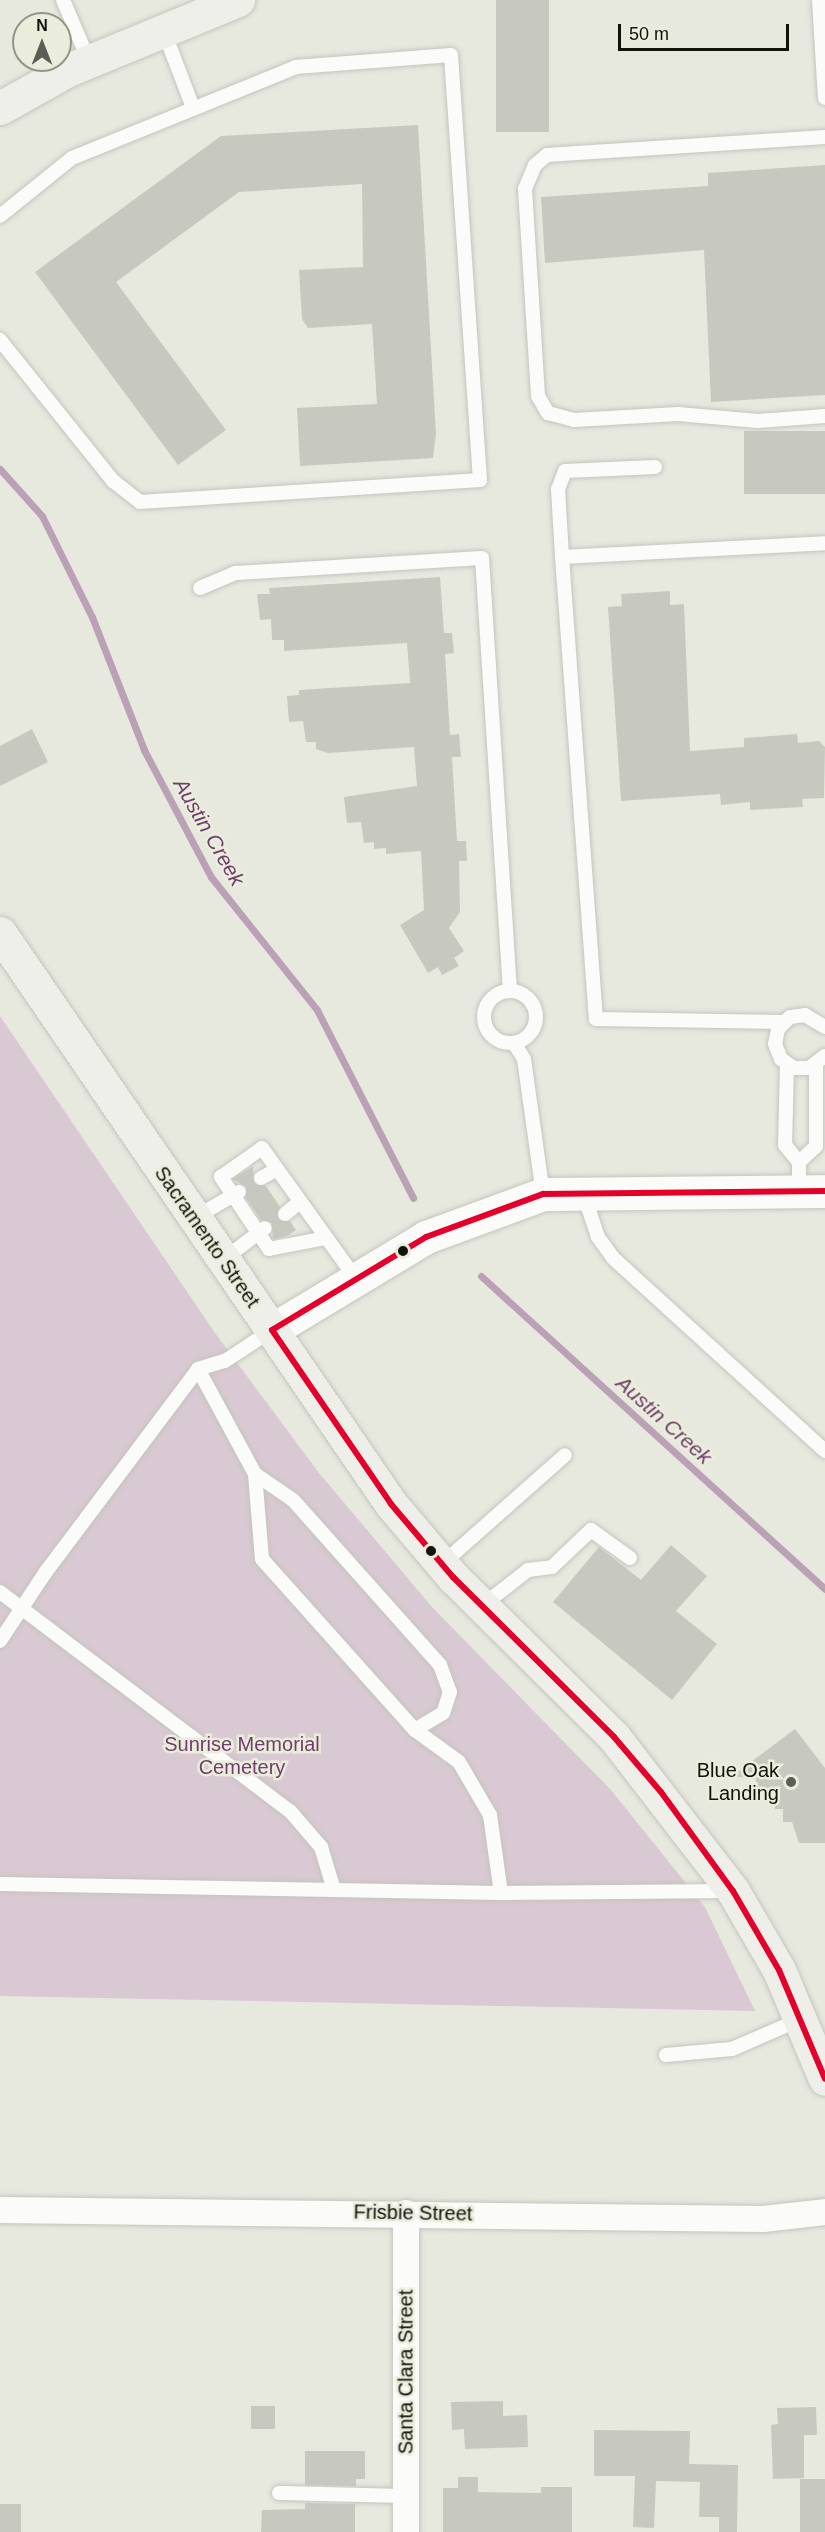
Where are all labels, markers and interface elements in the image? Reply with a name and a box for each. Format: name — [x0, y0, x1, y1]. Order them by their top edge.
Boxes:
north arrow — [12, 12, 72, 72]
scale bar — [621, 12, 792, 50]
text: N — [36, 17, 48, 34]
text: 50 m — [629, 24, 669, 44]
water label: Austin Creek — [168, 774, 250, 890]
street label: Sacramento Street — [149, 1162, 265, 1312]
unlabelled marker — [397, 1245, 409, 1257]
water label: Austin Creek — [611, 1370, 717, 1470]
unlabelled marker — [425, 1545, 437, 1557]
park label: Sunrise Memorial Cemetery — [164, 1733, 320, 1780]
place label: Blue Oak Landing — [697, 1758, 779, 1805]
marker: Blue Oak Landing — [784, 1775, 798, 1789]
street label: Frisbie Street — [353, 2200, 473, 2226]
street label: Santa Clara Street — [394, 2290, 418, 2454]

